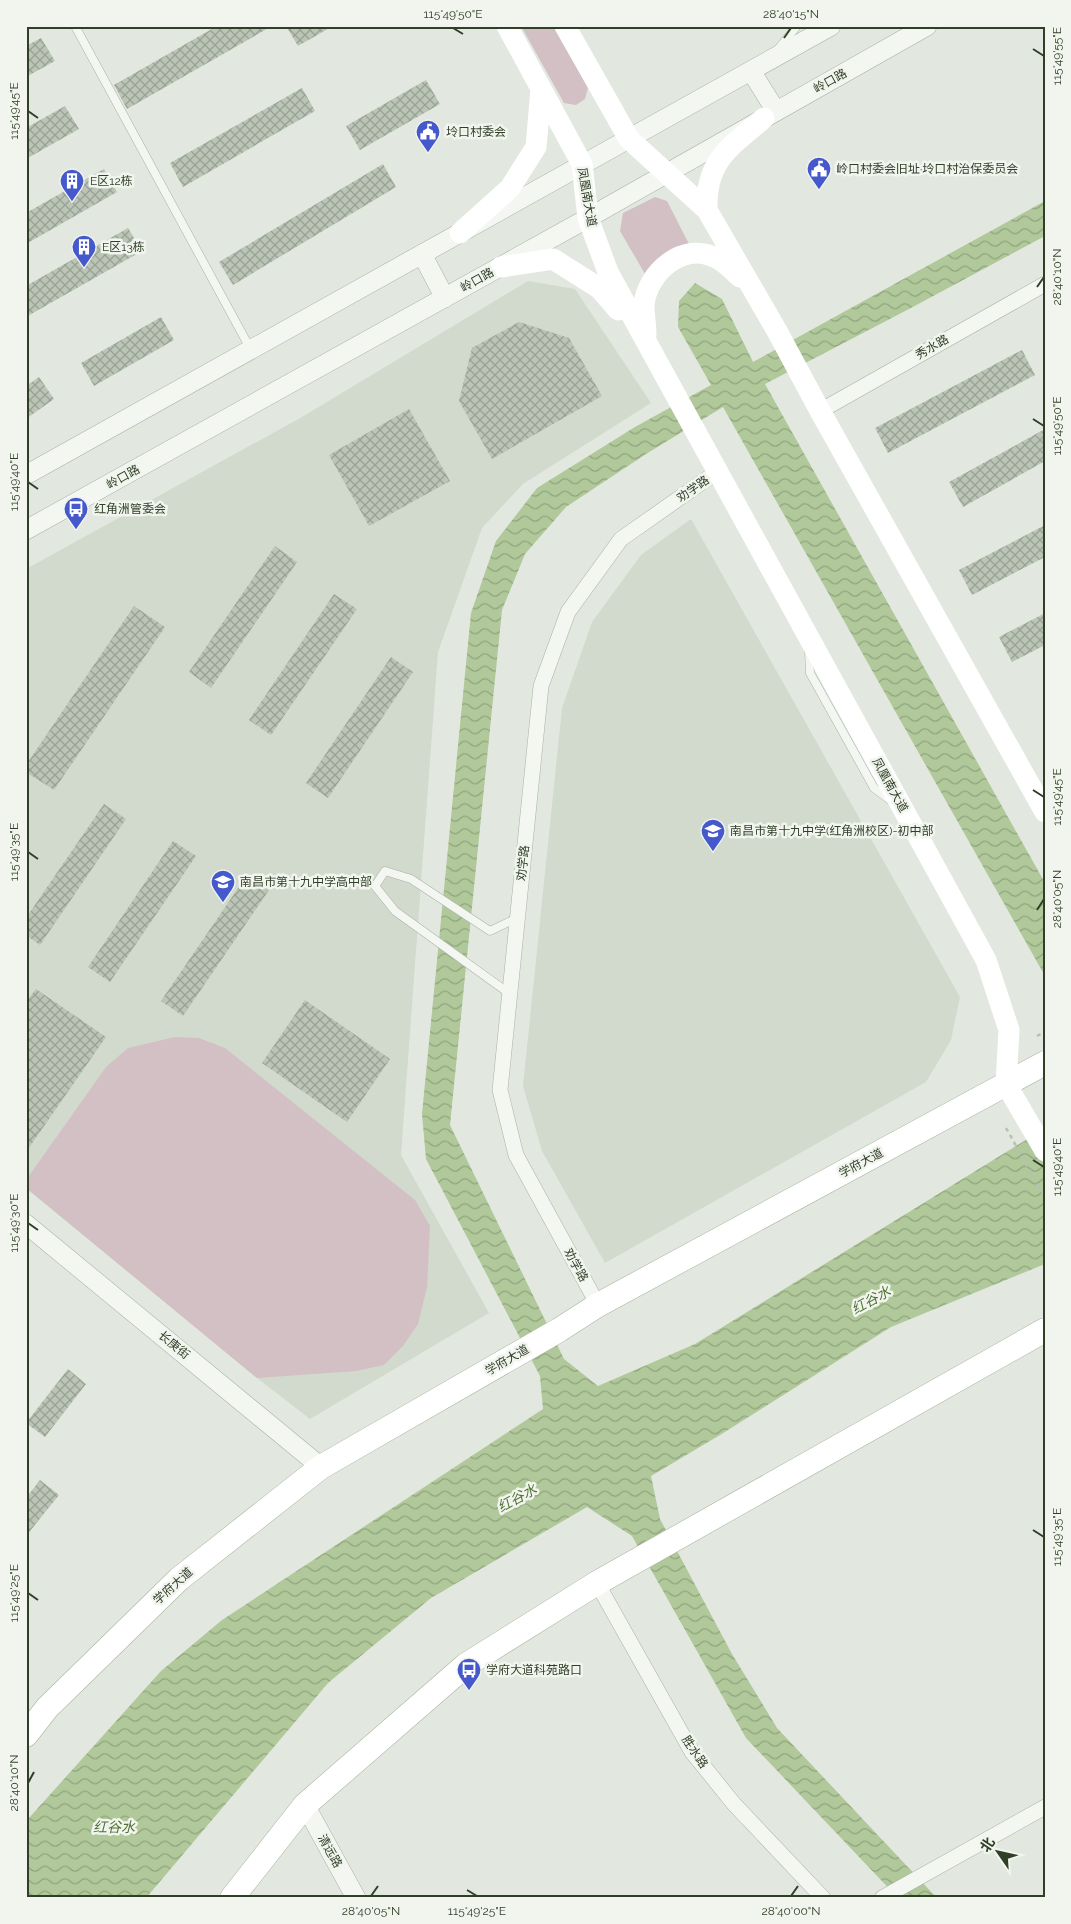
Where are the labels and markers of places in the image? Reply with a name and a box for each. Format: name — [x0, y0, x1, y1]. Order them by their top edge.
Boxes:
public building icon: 坽口村委会 — [415, 119, 441, 153]
place label: 坽口村委会 — [446, 125, 506, 139]
public building icon: 岭口村委会旧址·坽口村治保委员会 — [806, 156, 832, 190]
place label: 岭口村委会旧址·坽口村治保委员会 — [836, 162, 1018, 176]
building icon: E区12栋 — [59, 168, 85, 202]
place label: E区12栋 — [90, 174, 133, 188]
building icon: E区13栋 — [71, 234, 97, 268]
place label: E区13栋 — [102, 240, 145, 254]
bus stop icon: 红角洲管委会 — [63, 496, 89, 530]
place label: 红角洲管委会 — [94, 502, 166, 516]
school or university icon: 南昌市第十九中学(红角洲校区)-初中部 — [700, 818, 726, 852]
place label: 南昌市第十九中学(红角洲校区)-初中部 — [730, 824, 934, 838]
school or university icon: 南昌市第十九中学高中部 — [210, 869, 236, 903]
place label: 南昌市第十九中学高中部 — [240, 875, 372, 889]
bus stop icon: 学府大道科苑路口 — [456, 1657, 482, 1691]
place label: 学府大道科苑路口 — [486, 1663, 582, 1677]

